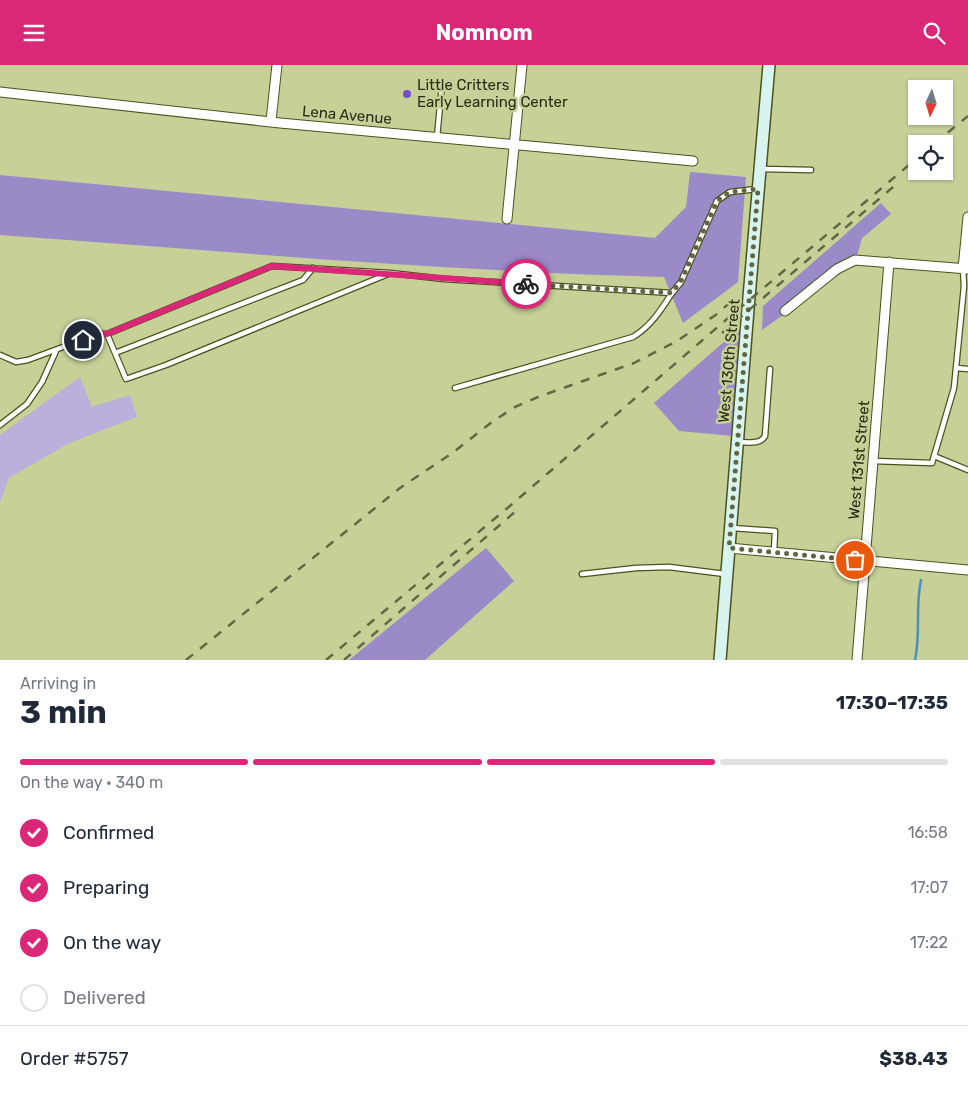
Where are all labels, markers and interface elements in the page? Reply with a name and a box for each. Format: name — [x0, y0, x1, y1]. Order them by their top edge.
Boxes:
icon: menu — [20, 19, 48, 47]
text: Nomnom — [435, 19, 533, 46]
icon: search — [920, 19, 948, 47]
place label: Little Critters Early Learning Center — [417, 76, 568, 111]
north arrow — [908, 80, 952, 125]
map controls — [908, 80, 953, 180]
marker: Little Critters Early Learning Center — [401, 88, 413, 100]
street label: Lena Avenue — [301, 102, 393, 128]
button: locate — [908, 135, 953, 180]
courier — [501, 259, 551, 309]
icon: bike — [512, 270, 540, 298]
street label: West 130th Street — [715, 298, 743, 424]
pin — [62, 319, 104, 361]
icon: home — [69, 326, 97, 354]
street label: West 131st Street — [845, 400, 873, 520]
pin — [834, 539, 876, 581]
icon: bag — [841, 546, 869, 574]
text: Arriving in — [20, 674, 96, 693]
text: 17:30–17:35 — [836, 691, 948, 714]
text: 3 min — [20, 693, 107, 731]
text: On the way · 340 m — [20, 773, 163, 792]
icon: check — [20, 819, 48, 847]
text: Confirmed — [63, 821, 154, 844]
text: 16:58 — [908, 823, 948, 842]
icon: check — [20, 874, 48, 902]
text: Preparing — [63, 876, 149, 899]
text: 17:07 — [910, 878, 948, 897]
icon: check — [20, 929, 48, 957]
text: On the way — [63, 931, 161, 954]
text: 17:22 — [910, 933, 948, 952]
text: Delivered — [63, 986, 146, 1009]
text: Order #5757 — [20, 1047, 129, 1070]
text: $38.43 — [879, 1047, 948, 1070]

